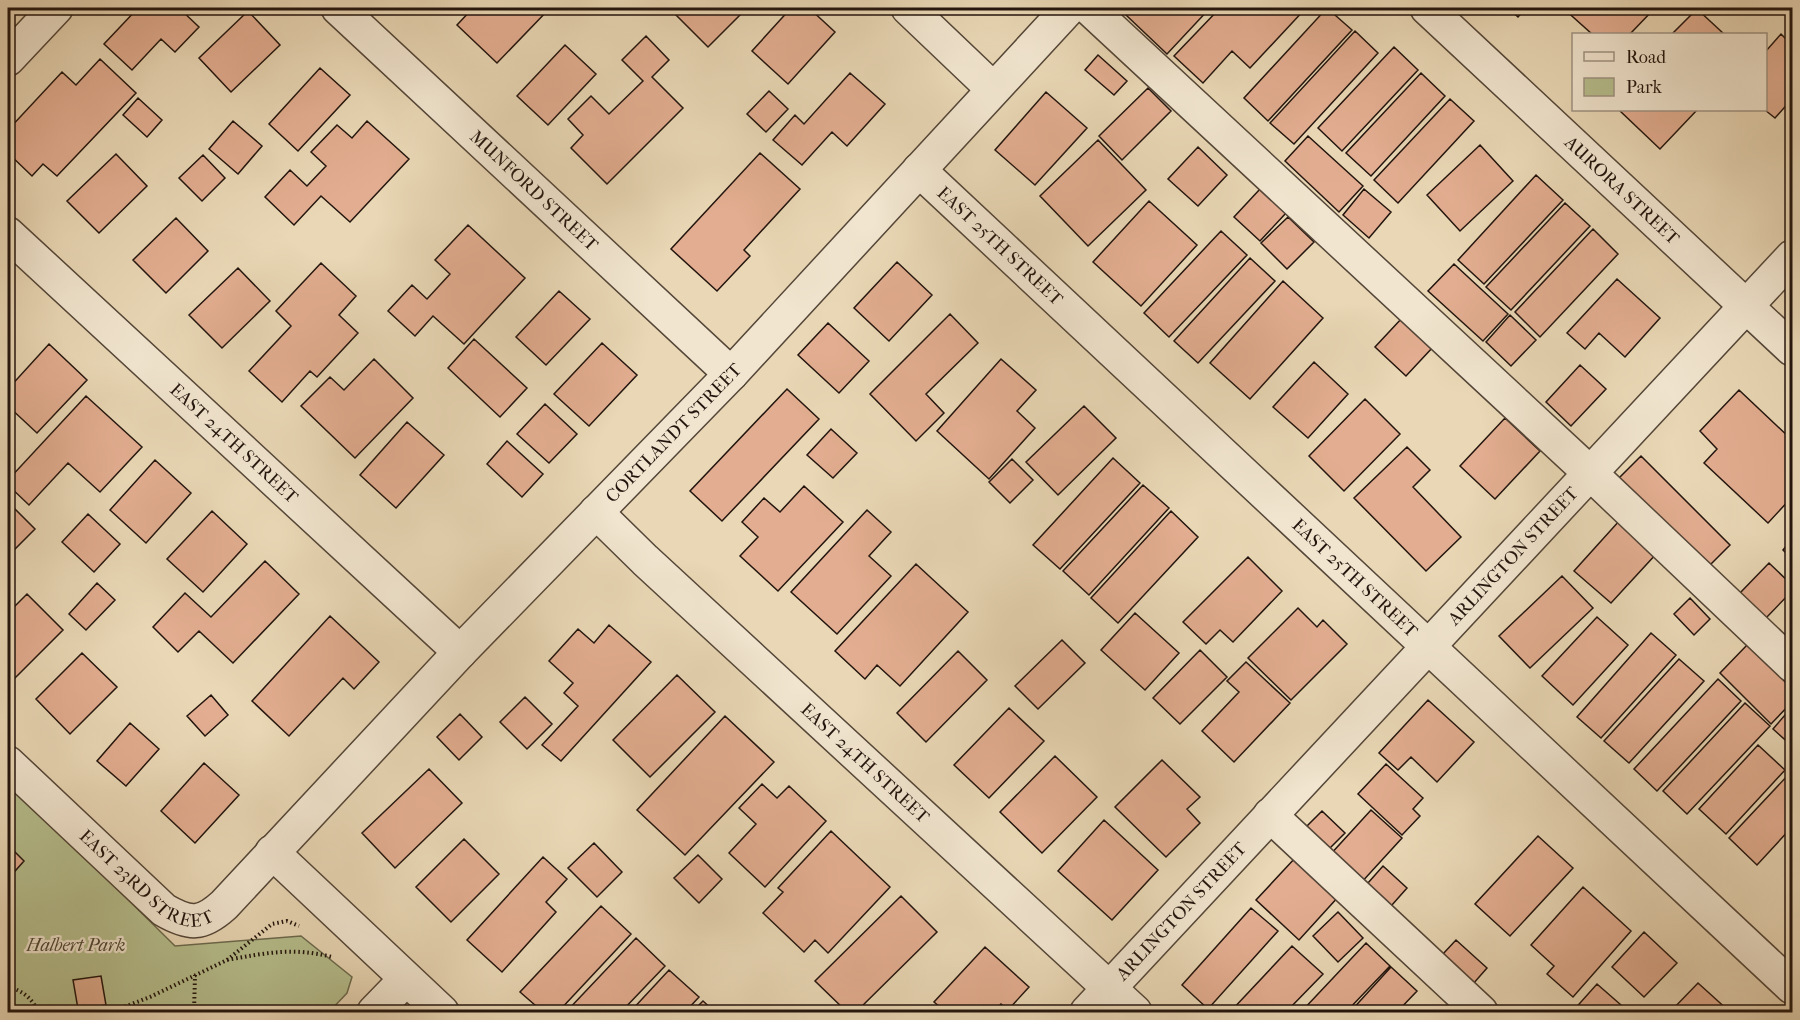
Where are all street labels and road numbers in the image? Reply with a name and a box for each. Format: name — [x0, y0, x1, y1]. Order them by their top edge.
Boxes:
street label: MUNFORD STREET — [466, 126, 603, 256]
street label: AURORA STREET — [1560, 131, 1684, 249]
street label: EAST 25TH STREET — [933, 182, 1068, 310]
street label: CORTLANDT STREET — [601, 359, 746, 507]
street label: EAST 24TH STREET — [166, 379, 303, 508]
street label: ARLINGTON STREET — [1443, 482, 1583, 630]
street label: EAST 25TH STREET — [1288, 514, 1423, 642]
street label: EAST 24TH STREET — [797, 699, 934, 828]
street label: EAST 23RD STREET — [75, 825, 218, 932]
street label: ARLINGTON STREET — [1111, 837, 1251, 985]

